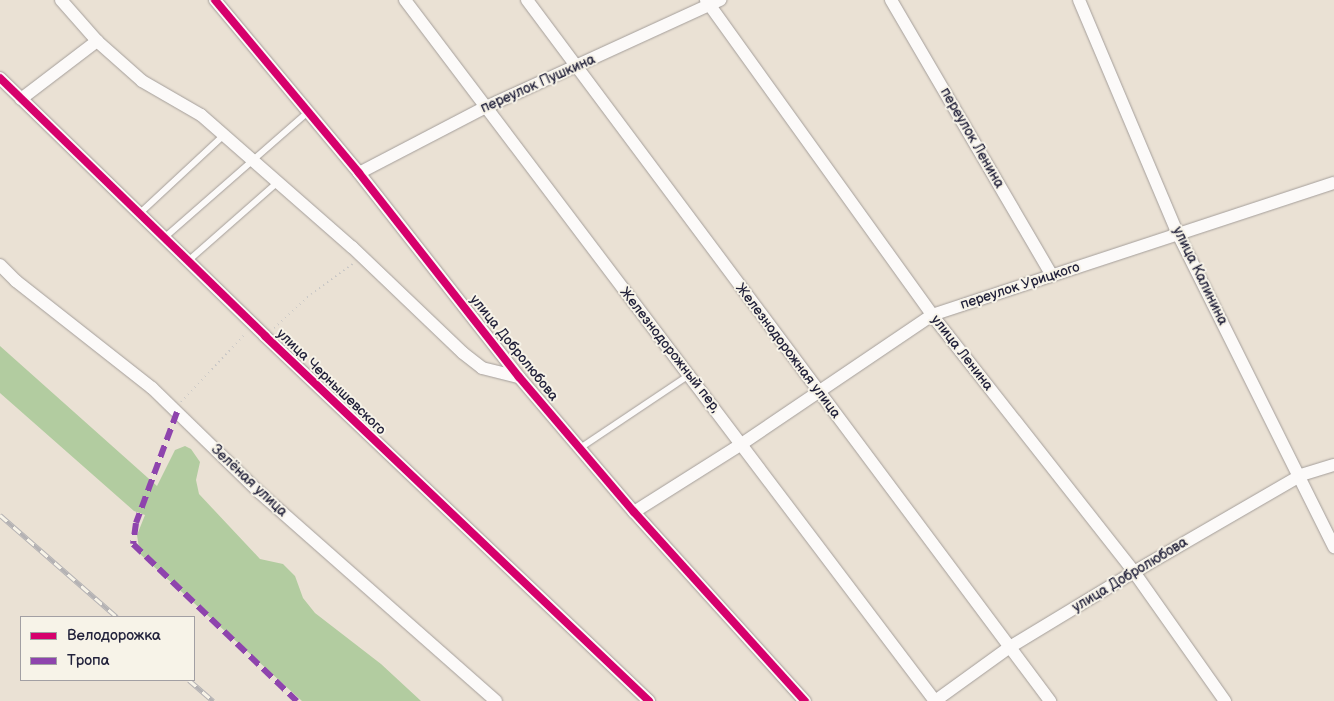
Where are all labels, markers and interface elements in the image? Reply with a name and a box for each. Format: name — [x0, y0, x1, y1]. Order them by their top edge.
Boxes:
street label: переулок Пушкина — [478, 51, 598, 117]
street label: переулок Ленина — [936, 85, 1008, 191]
street label: улица Калинина — [1169, 224, 1231, 328]
street label: переулок Урицкого — [958, 259, 1082, 313]
street label: Железнодорожная улица — [732, 280, 844, 422]
street label: Железнодорожный пер, — [616, 284, 724, 416]
street label: улица Добролюбова — [466, 292, 562, 404]
street label: улица Ленина — [927, 312, 997, 394]
street label: улица Чернышевского — [273, 326, 389, 438]
street label: Зелёная улица — [207, 441, 291, 521]
street label: улица Добролюбова — [1069, 534, 1191, 616]
legend — [20, 616, 195, 681]
text: Велодорожка — [67, 626, 161, 645]
text: Тропа — [67, 651, 110, 670]

